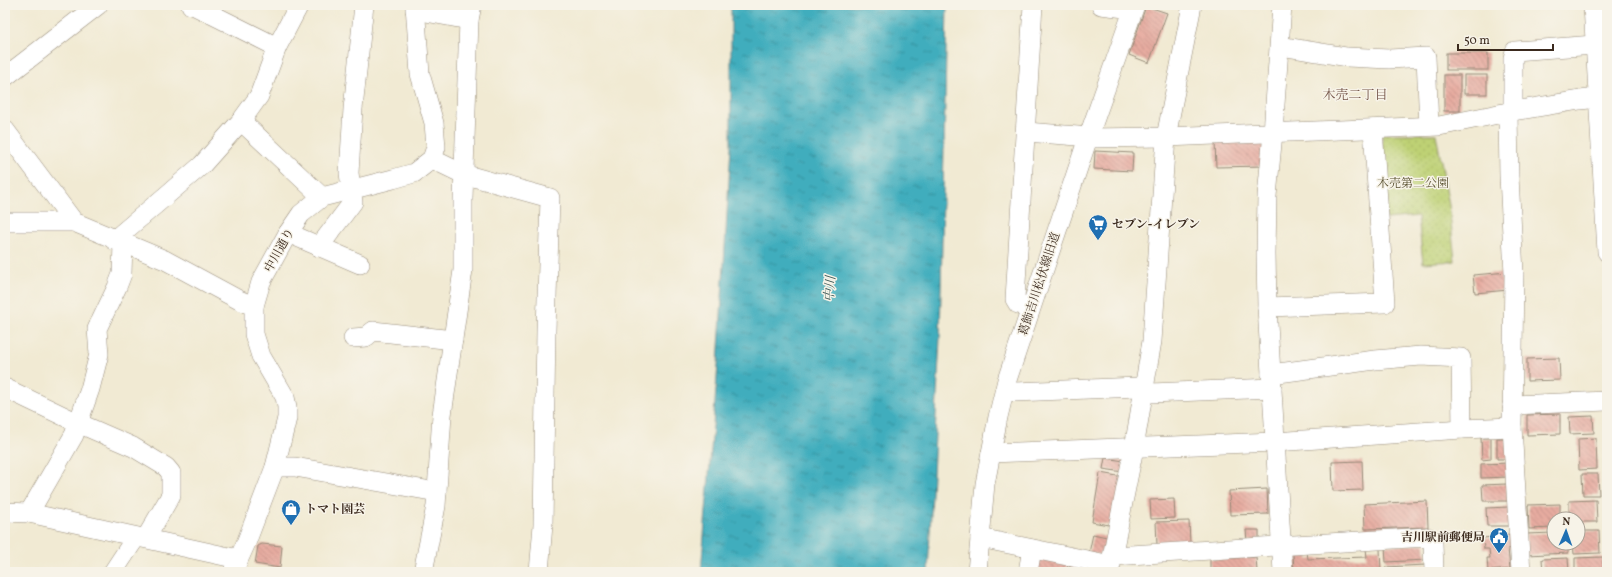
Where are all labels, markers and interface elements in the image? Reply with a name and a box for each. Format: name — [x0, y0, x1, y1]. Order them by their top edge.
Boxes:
scale bar — [1458, 26, 1553, 52]
text: 50 m — [1464, 33, 1490, 49]
district label: 木売二丁目 — [1322, 87, 1388, 105]
park label: 木売第二公園 — [1377, 176, 1449, 192]
supermarket icon: セブン-イレブン — [1087, 213, 1109, 241]
place label: セブン-イレブン — [1112, 217, 1200, 233]
street label: 中川通り — [261, 226, 299, 275]
street label: 葛飾吉川松伏線旧道 — [1016, 230, 1064, 338]
water label: 中川 — [821, 274, 841, 303]
shop icon: トマト園芸 — [280, 498, 302, 526]
place label: トマト園芸 — [305, 502, 365, 518]
north arrow — [1546, 511, 1586, 551]
text: N — [1562, 515, 1571, 530]
public building icon: 吉川駅前郵便局 — [1488, 526, 1510, 554]
place label: 吉川駅前郵便局 — [1401, 530, 1485, 546]

